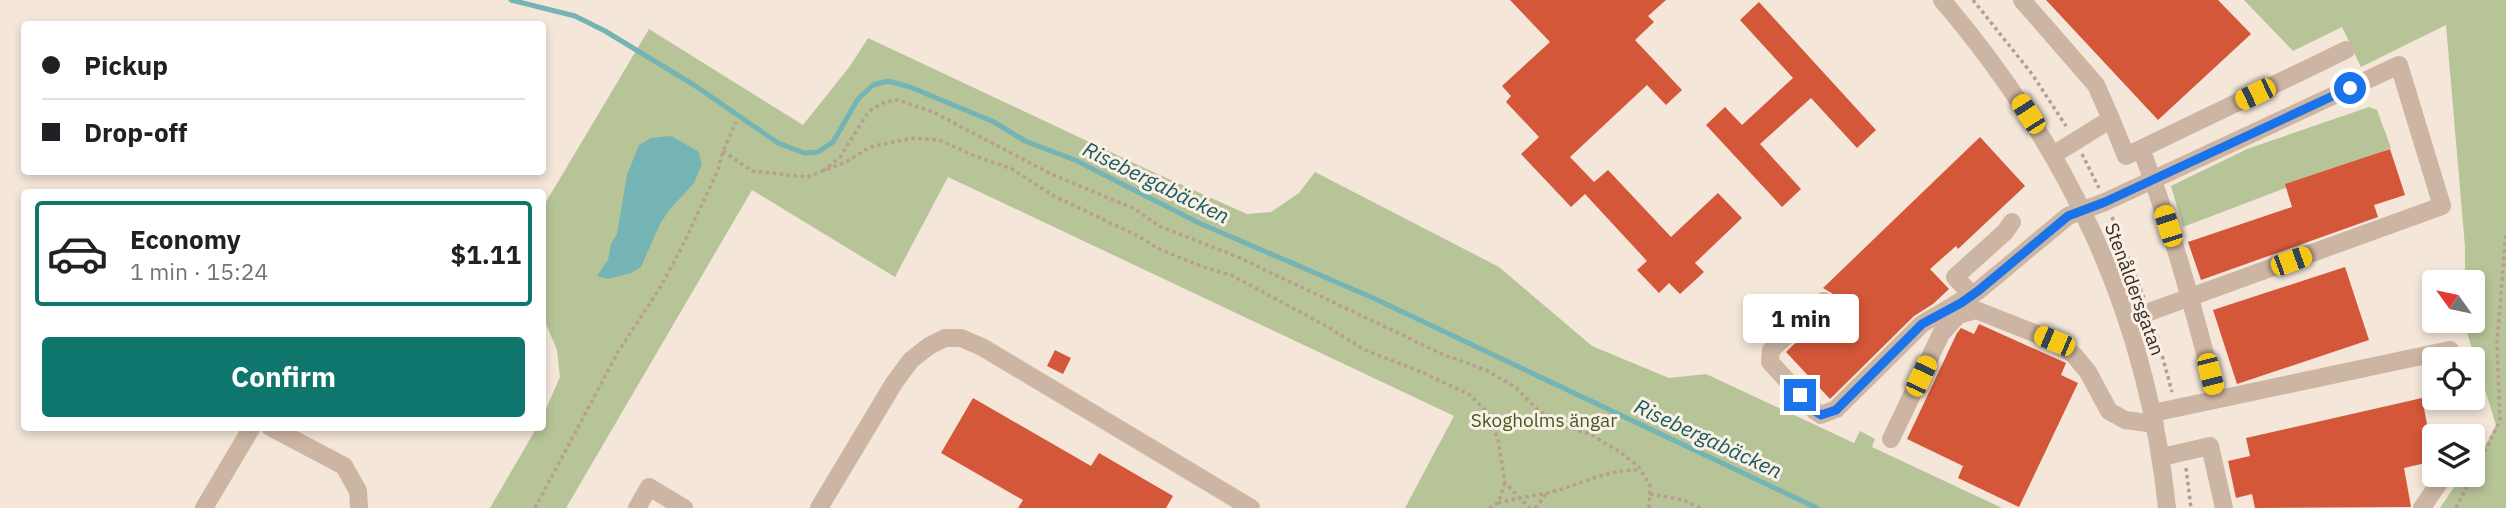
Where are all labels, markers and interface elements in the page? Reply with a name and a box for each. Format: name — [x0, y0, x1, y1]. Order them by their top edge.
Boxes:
text: Pickup — [84, 48, 168, 82]
route start — [2334, 72, 2366, 104]
car — [2232, 75, 2279, 113]
car — [2008, 91, 2049, 137]
text: Drop-off — [84, 115, 187, 149]
water label: Risebergabäcken — [1079, 135, 1234, 230]
car — [2152, 203, 2185, 249]
street label: Stenåldersgatan — [2100, 219, 2170, 359]
icon: car — [46, 222, 109, 285]
text: Economy — [130, 222, 241, 256]
text: $1.11 — [451, 237, 521, 271]
car — [2268, 244, 2315, 278]
text: 1 min · 15:24 — [130, 256, 268, 286]
north arrow — [2422, 270, 2485, 332]
map controls — [2422, 270, 2485, 487]
callout: 1 min — [1742, 294, 1858, 342]
text: 1 min — [1771, 303, 1831, 333]
car — [2031, 323, 2078, 359]
button: Confirm — [42, 337, 525, 417]
button: locate — [2422, 347, 2485, 410]
car — [2195, 351, 2226, 397]
car — [1903, 353, 1940, 399]
route end — [1784, 379, 1816, 411]
water label: Risebergabäcken — [1630, 392, 1787, 485]
park label: Skogholms ängar — [1471, 408, 1617, 432]
button: layers — [2422, 424, 2485, 487]

